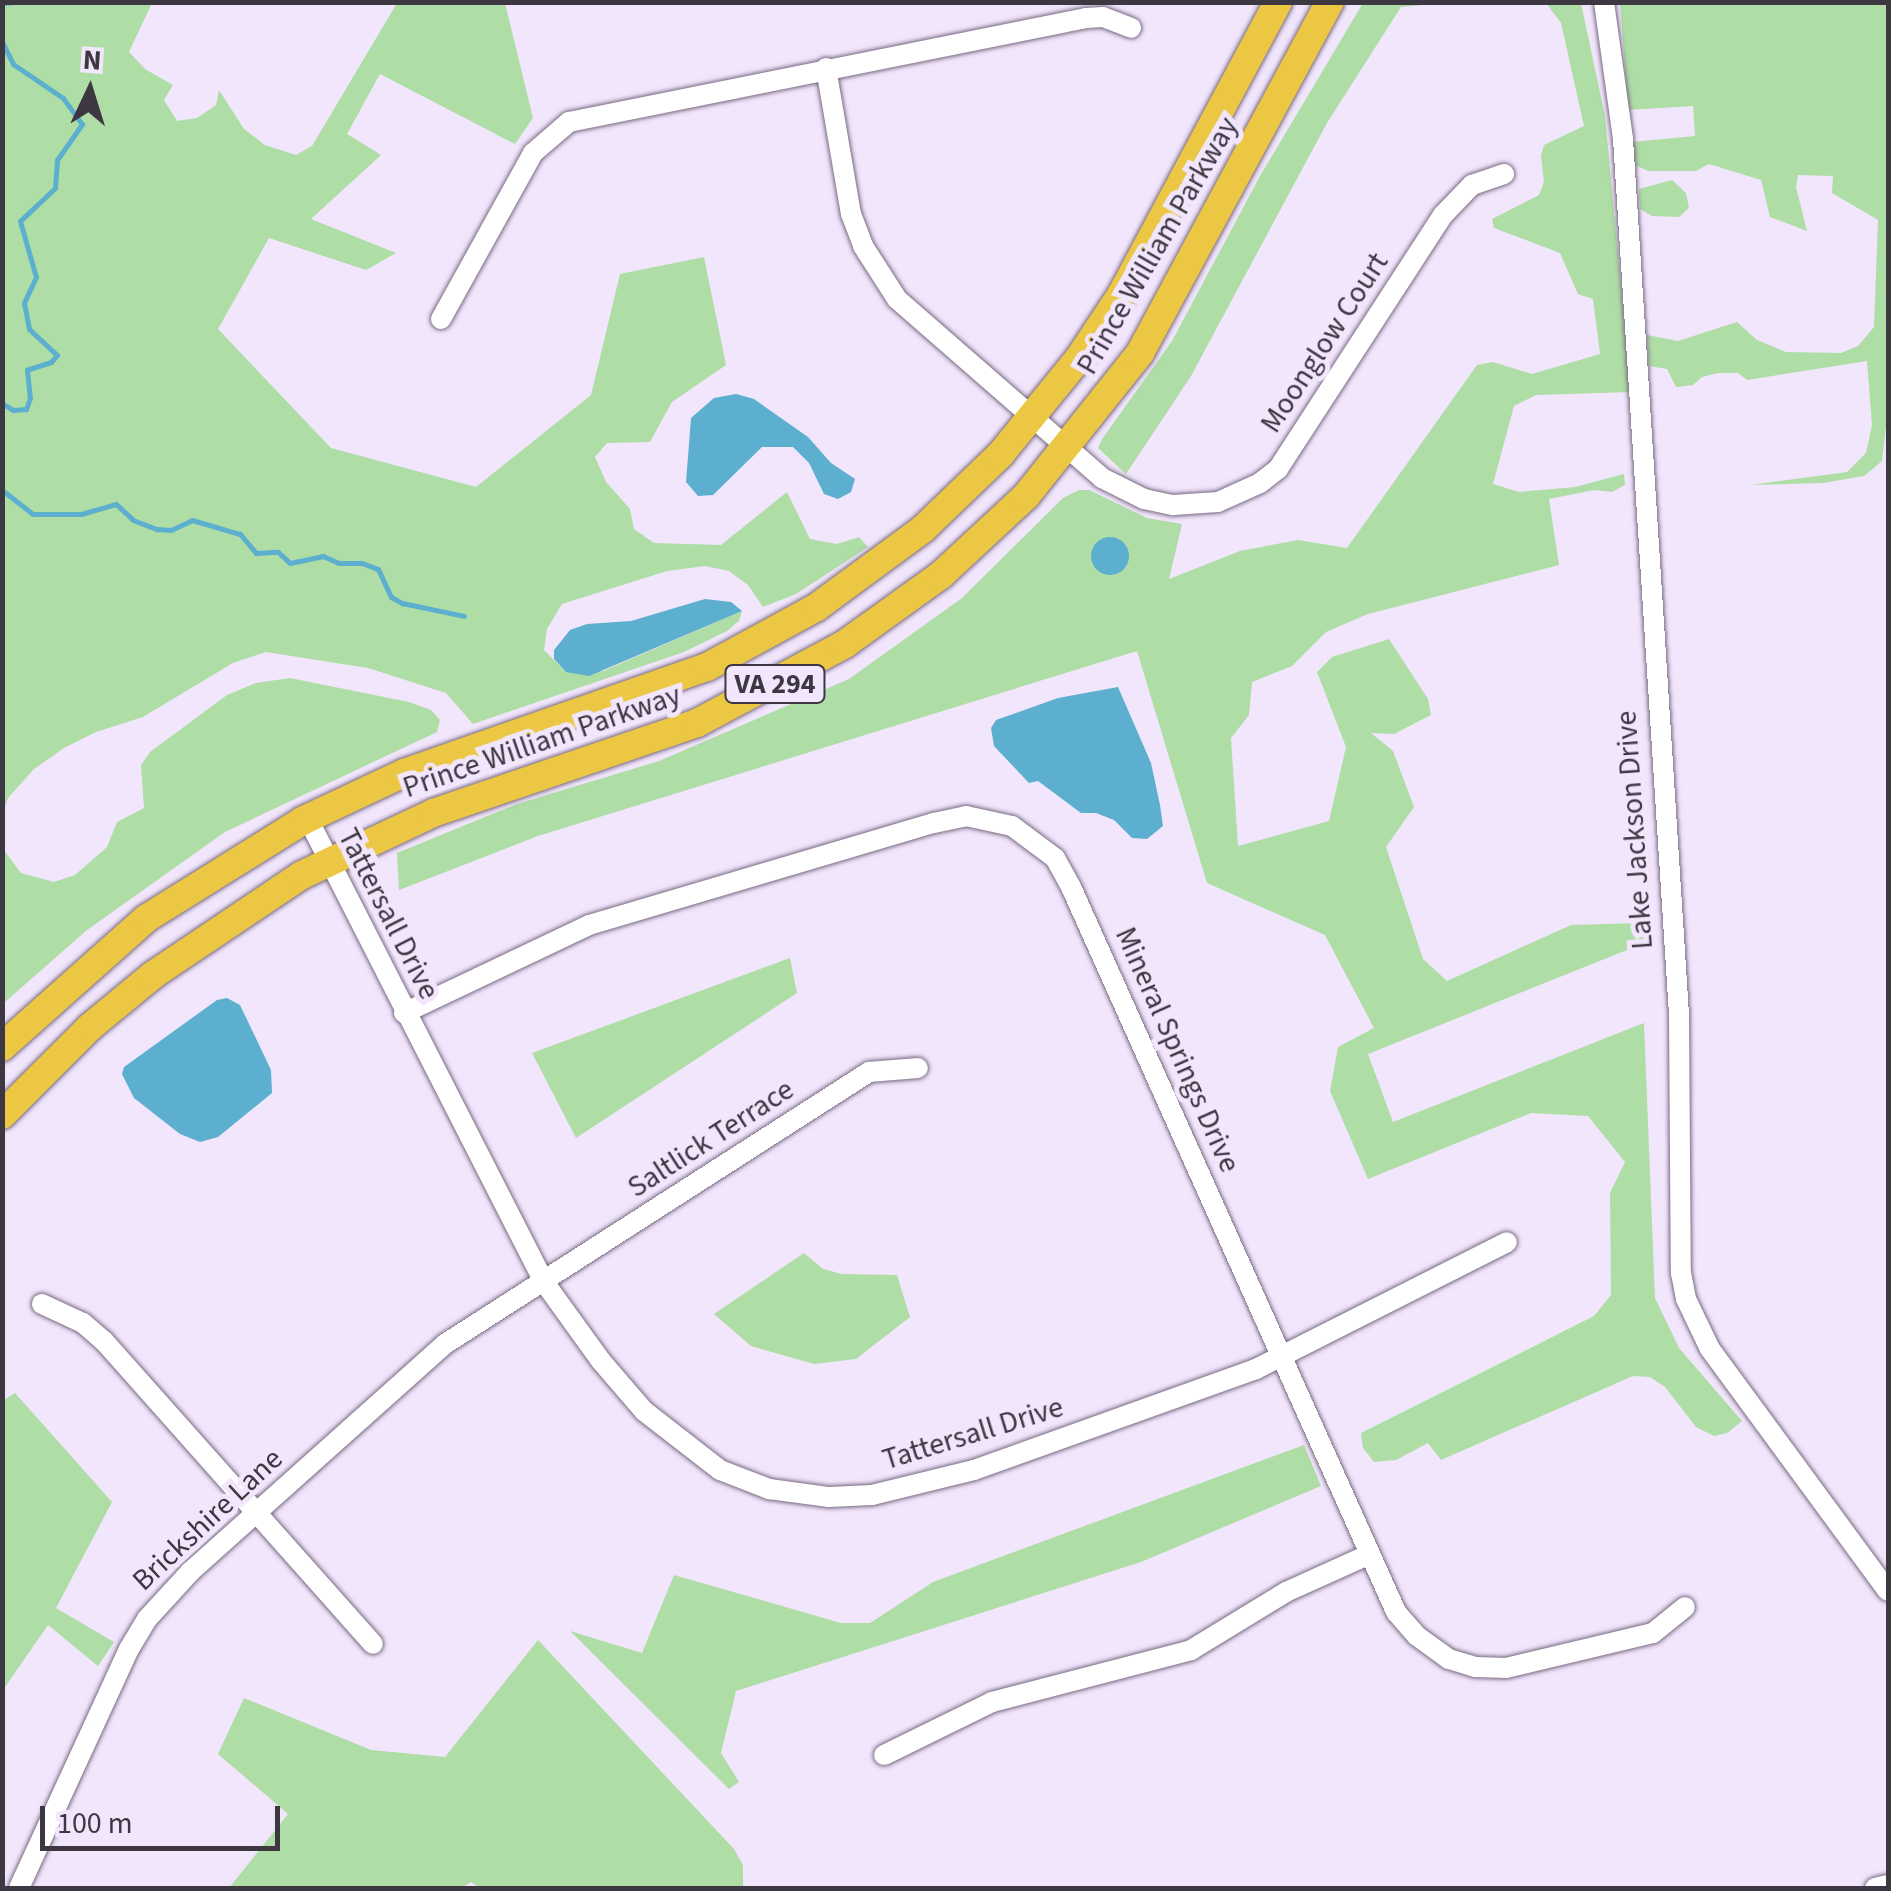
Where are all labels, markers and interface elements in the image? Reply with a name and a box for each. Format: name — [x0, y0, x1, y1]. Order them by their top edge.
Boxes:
text: N — [81, 39, 103, 81]
north arrow — [40, 40, 140, 140]
street label: Prince William Parkway — [1070, 111, 1246, 381]
street label: Moonglow Court — [1253, 246, 1397, 440]
road number: VA 294 — [722, 661, 828, 707]
street label: Prince William Parkway — [398, 678, 686, 806]
street label: Lake Jackson Drive — [1609, 709, 1661, 951]
street label: Tattersall Drive — [329, 822, 447, 1006]
street label: Mineral Springs Drive — [1107, 922, 1247, 1178]
street label: Saltlick Terrace — [621, 1072, 801, 1206]
street label: Tattersall Drive — [878, 1389, 1068, 1479]
street label: Brickshire Lane — [125, 1441, 291, 1599]
scale bar — [45, 1786, 285, 1848]
text: 100 m — [57, 1802, 133, 1845]

